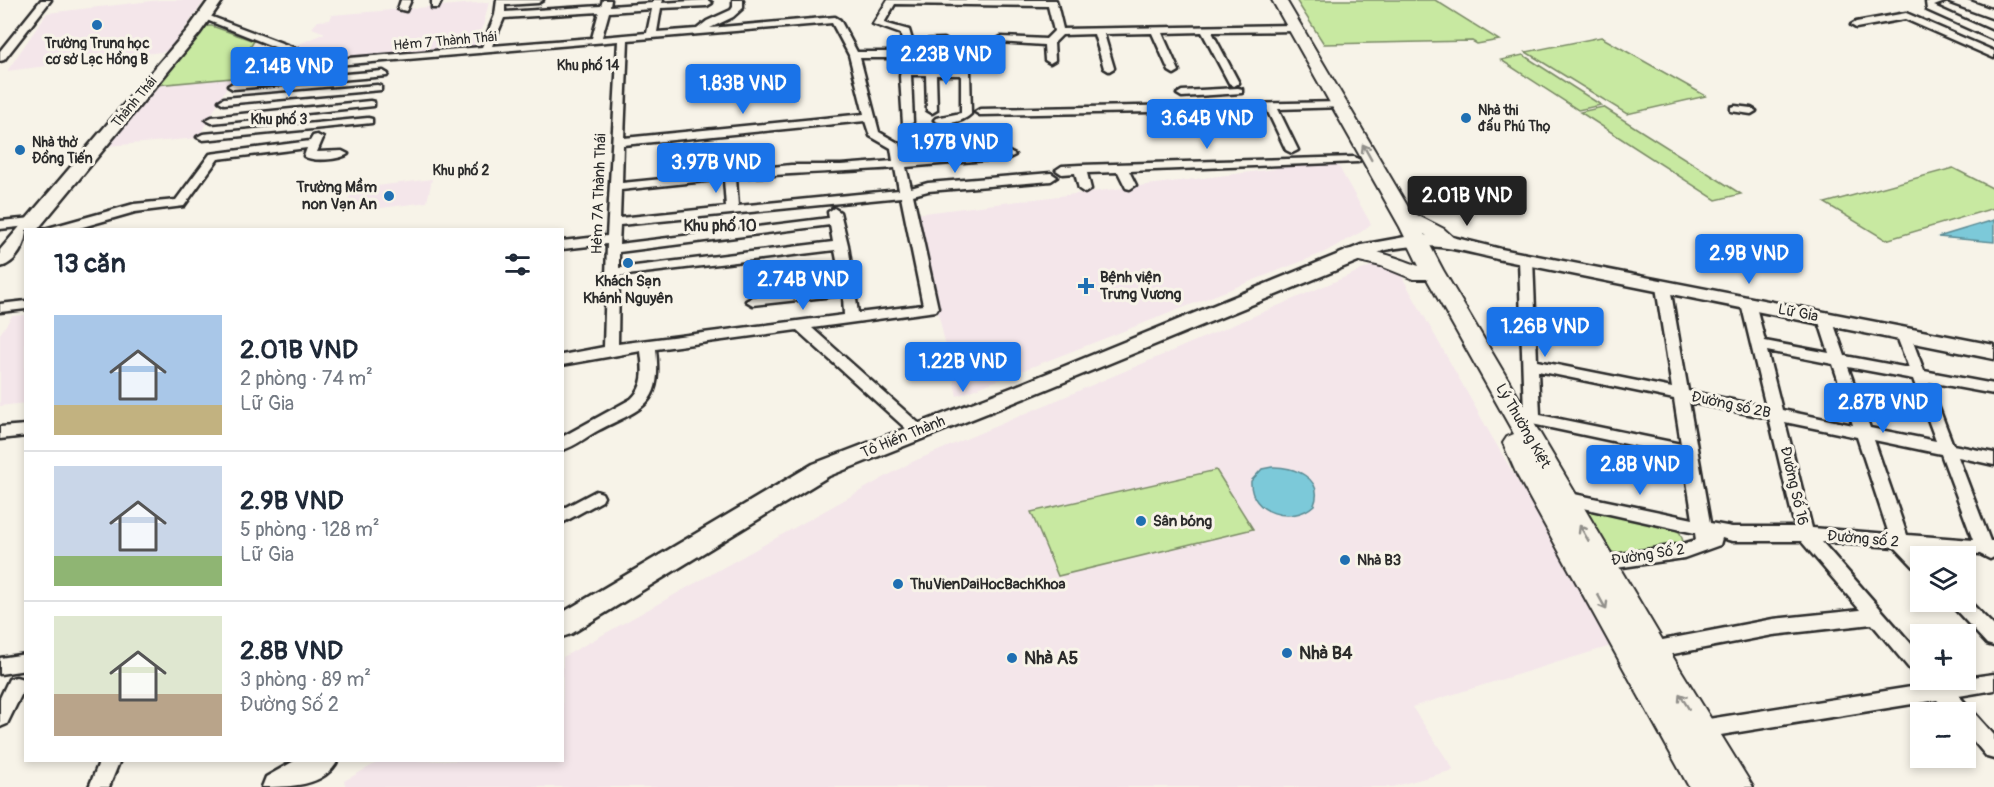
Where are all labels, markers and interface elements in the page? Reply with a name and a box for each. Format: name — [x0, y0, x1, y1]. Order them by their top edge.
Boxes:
marker: Trường Trung học cơ sở Lạc Hồng B — [90, 18, 104, 32]
street label: Hẻm 7 Thành Thái — [393, 28, 498, 54]
place label: Trường Trung học cơ sở Lạc Hồng B — [44, 35, 150, 68]
pin: 2.23B VND — [877, 35, 1015, 86]
text: 2.23B VND — [901, 42, 992, 67]
pin: 2.14B VND — [220, 47, 358, 98]
text: 2.14B VND — [245, 54, 333, 79]
district label: Khu phố 14 — [557, 56, 620, 74]
pin: 1.83B VND — [674, 64, 812, 115]
text: 1.83B VND — [699, 71, 787, 96]
street label: Thành Thái — [108, 73, 161, 131]
pin: 3.64B VND — [1138, 99, 1276, 150]
place label: Nhà thi đấu Phú Thọ — [1478, 102, 1551, 135]
text: 3.64B VND — [1161, 106, 1253, 131]
district label: Khu phố 3 — [251, 110, 308, 128]
marker: Nhà thi đấu Phú Thọ — [1459, 111, 1473, 125]
pin: 1.97B VND — [886, 123, 1024, 174]
text: 1.97B VND — [912, 130, 998, 155]
street label: Hẻm 7A Thành Thái — [587, 133, 611, 255]
place label: Nhà thờ Đồng Tiến — [32, 134, 93, 167]
marker: Nhà thờ Đồng Tiến — [13, 143, 27, 157]
pin: 3.97B VND — [647, 143, 785, 194]
one-way arrow — [1361, 144, 1373, 161]
text: 3.97B VND — [671, 150, 761, 175]
district label: Khu phố 2 — [433, 161, 490, 179]
pin: 2.01B VND — [1398, 176, 1536, 227]
place label: Trường Mầm non Vạn An — [295, 177, 377, 214]
text: 2.01B VND — [1422, 183, 1512, 208]
marker: Trường Mầm non Vạn An — [382, 189, 396, 203]
district label: Khu phố 10 — [683, 215, 757, 236]
pin: 2.9B VND — [1687, 234, 1811, 285]
text: 2.9B VND — [1709, 241, 1789, 266]
text: 13 căn — [54, 248, 126, 280]
icon: filters — [501, 248, 534, 281]
marker: Khách Sạn Khánh Nguyên — [621, 256, 635, 270]
pin: 2.74B VND — [734, 260, 872, 311]
text: 2.74B VND — [757, 267, 849, 292]
place label: Bệnh viện Trưng Vương — [1099, 268, 1182, 304]
place label: Khách Sạn Khánh Nguyên — [583, 272, 673, 308]
marker: Bệnh viện Trưng Vương — [1077, 277, 1095, 295]
street label: Lữ Gia — [1776, 300, 1820, 326]
pin: 1.26B VND — [1476, 307, 1614, 358]
text: 1.26B VND — [1501, 314, 1589, 339]
text: 2.01B VND — [240, 334, 358, 366]
icon: home — [102, 339, 174, 411]
pin: 1.22B VND — [894, 342, 1032, 393]
text: 1.22B VND — [919, 349, 1007, 374]
text: 2 phòng · 74 m² — [240, 366, 373, 391]
street label: Lý Thường Kiệt — [1491, 380, 1555, 473]
pin: 2.87B VND — [1814, 383, 1952, 434]
street label: Đường số 2B — [1690, 387, 1772, 423]
text: 2.87B VND — [1838, 390, 1928, 415]
text: Lữ Gia — [240, 391, 294, 416]
street label: Tô Hiến Thành — [858, 411, 948, 463]
pin: 2.8B VND — [1578, 445, 1702, 496]
street label: Đường Số 16 — [1776, 445, 1812, 527]
text: 2.8B VND — [1600, 452, 1680, 477]
text: 2.9B VND — [240, 485, 343, 517]
icon: home — [102, 490, 174, 562]
place label: Sân bóng — [1153, 512, 1213, 531]
marker: Sân bóng — [1134, 514, 1148, 528]
text: 5 phòng · 128 m² — [240, 517, 379, 542]
one-way arrow — [1578, 525, 1590, 542]
street label: Đường số 2 — [1826, 526, 1900, 552]
street label: Đường Số 2 — [1610, 540, 1686, 570]
text: Lữ Gia — [240, 542, 294, 567]
map controls — [1910, 546, 1976, 768]
button: layers — [1910, 546, 1976, 612]
place label: Nhà B3 — [1357, 551, 1401, 570]
marker: Nhà B3 — [1338, 553, 1352, 567]
place label: ThuVienDaiHocBachKhoa — [909, 575, 1066, 594]
marker: ThuVienDaiHocBachKhoa — [891, 577, 905, 591]
one-way arrow — [1597, 593, 1608, 611]
button: + — [1910, 624, 1976, 690]
text: 2.8B VND — [240, 635, 343, 667]
icon: home — [102, 640, 174, 712]
place label: Nhà B4 — [1299, 642, 1353, 665]
marker: Nhà B4 — [1280, 646, 1294, 660]
place label: Nhà A5 — [1024, 647, 1078, 670]
marker: Nhà A5 — [1005, 651, 1019, 665]
text: 3 phòng · 89 m² — [240, 667, 371, 692]
text: Đường Số 2 — [240, 692, 339, 717]
one-way arrow — [1677, 693, 1689, 710]
button: − — [1910, 702, 1976, 768]

